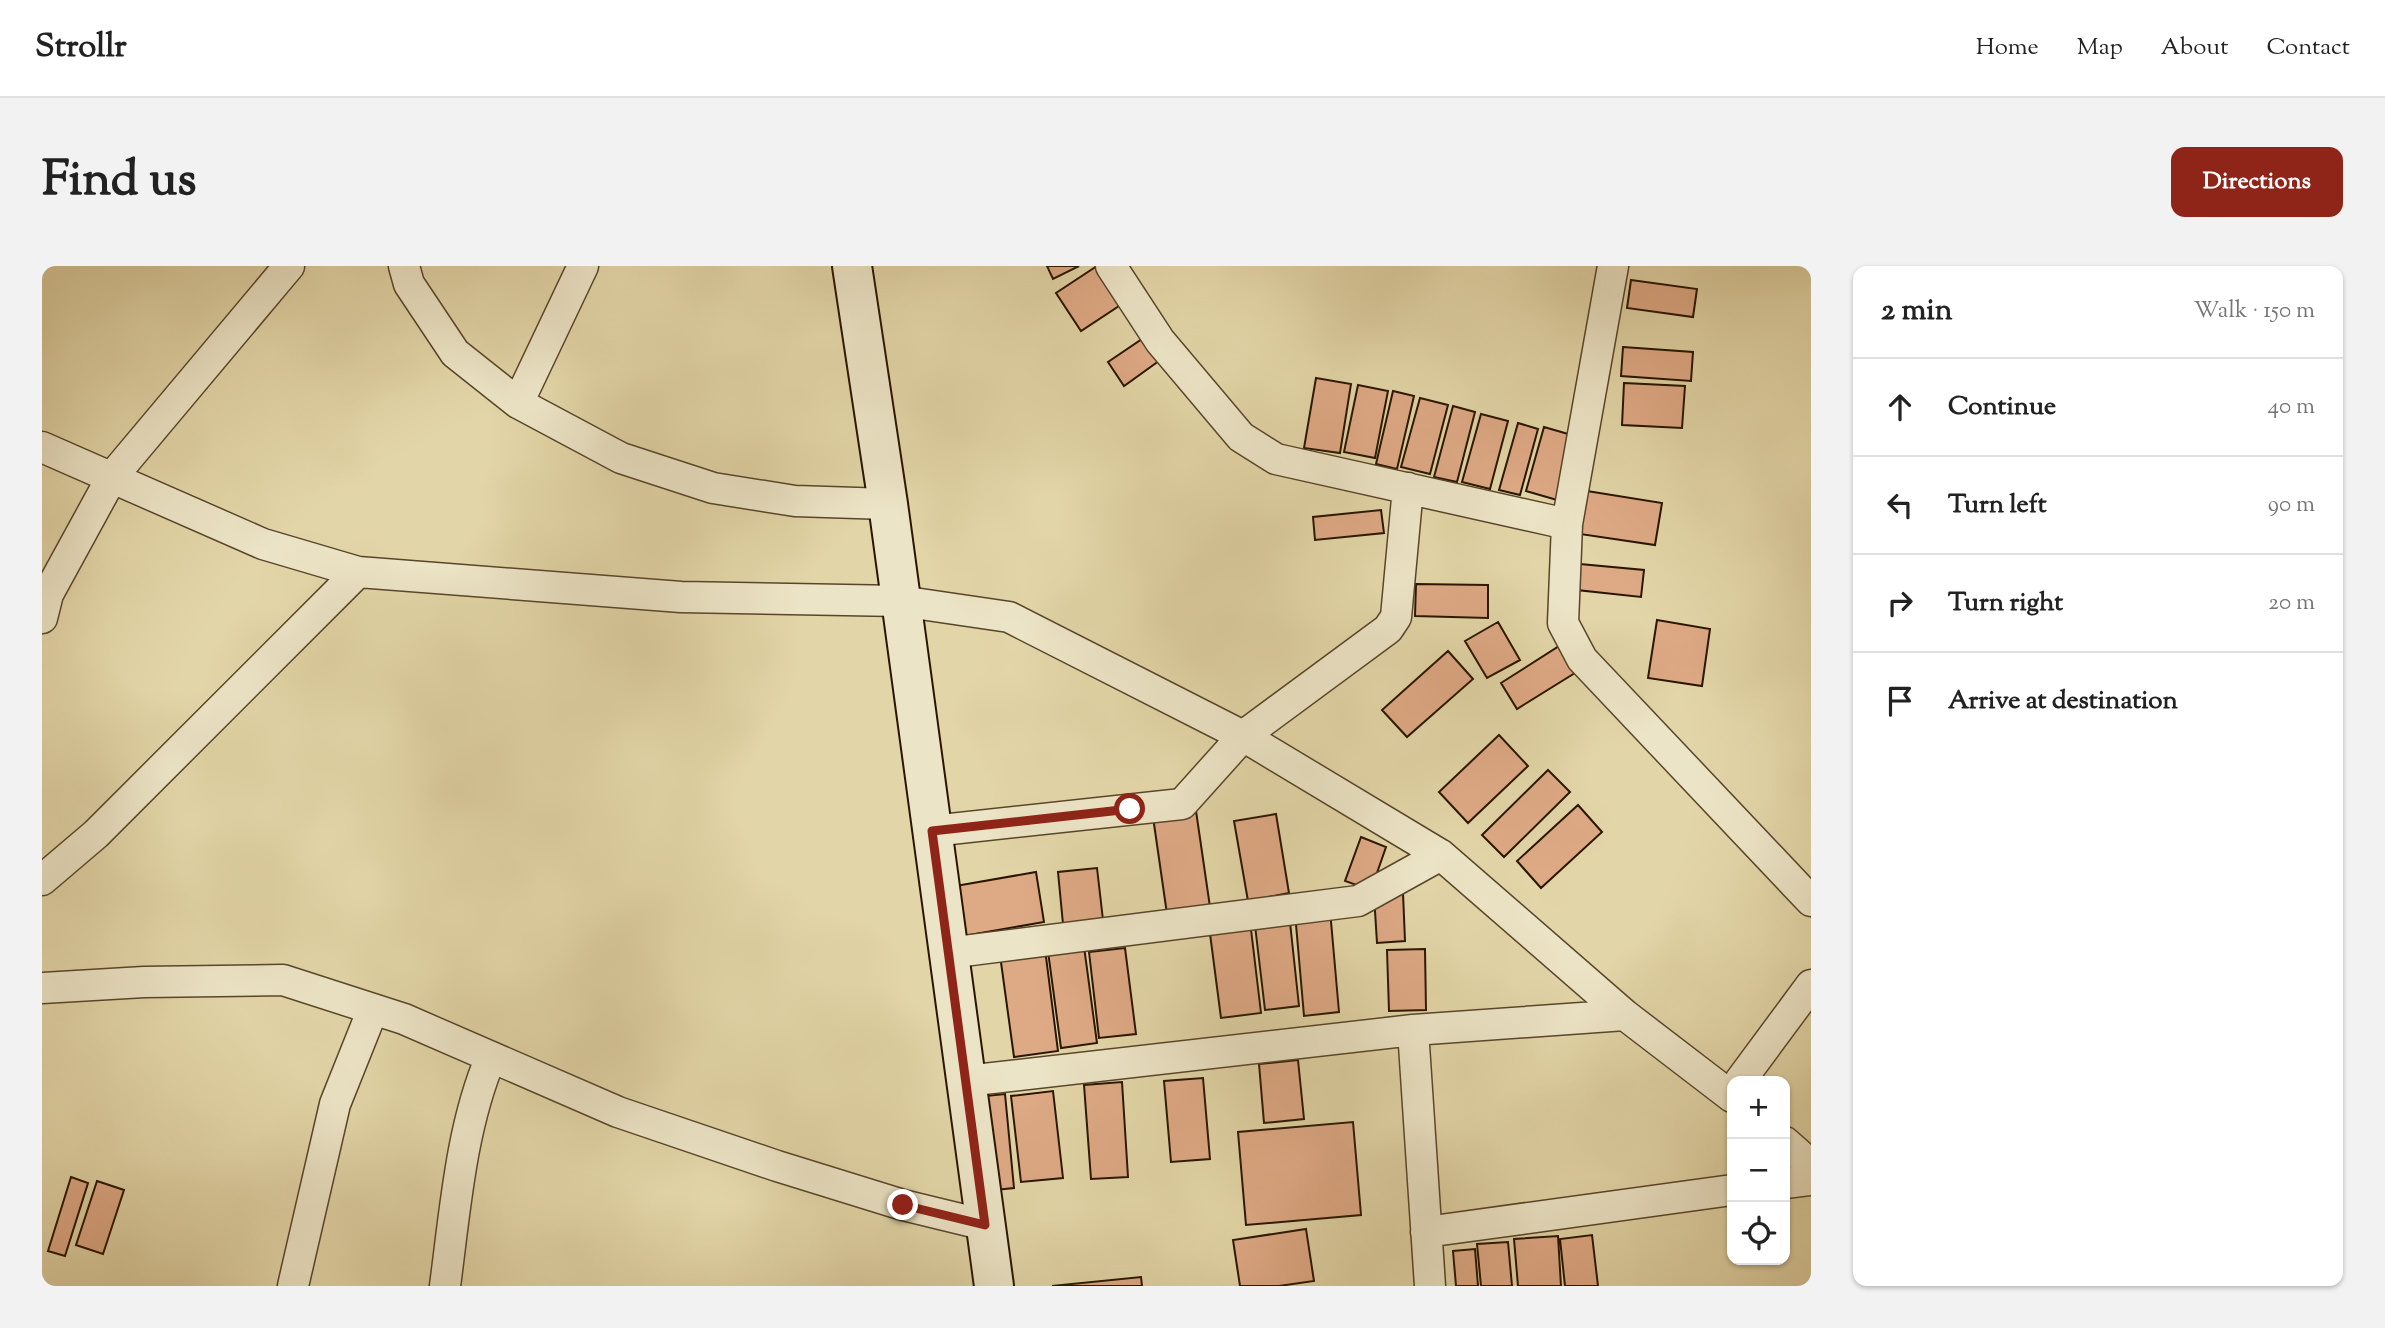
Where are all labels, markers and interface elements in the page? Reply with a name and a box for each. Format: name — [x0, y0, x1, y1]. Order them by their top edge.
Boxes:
text: Strollr — [35, 24, 127, 72]
text: Home — [1976, 31, 2039, 65]
text: Map — [2077, 31, 2123, 65]
text: About — [2161, 31, 2228, 65]
text: Contact — [2266, 31, 2350, 65]
text: Find us — [42, 147, 196, 217]
button: Directions — [2171, 147, 2343, 217]
text: 2 min — [1881, 290, 1953, 333]
text: Walk · 150 m — [2194, 295, 2315, 328]
icon: ahead — [1881, 388, 1919, 426]
text: Continue — [1948, 389, 2056, 426]
text: 40 m — [2268, 391, 2315, 424]
icon: left — [1881, 486, 1919, 524]
text: Turn left — [1948, 487, 2047, 524]
text: 90 m — [2268, 489, 2315, 522]
icon: right — [1881, 584, 1919, 622]
text: Turn right — [1948, 585, 2063, 622]
text: 20 m — [2268, 587, 2315, 620]
icon: arrive — [1881, 682, 1919, 720]
text: Arrive at destination — [1948, 683, 2178, 720]
route start — [1114, 793, 1145, 824]
map controls — [1727, 1076, 1790, 1265]
button: + — [1727, 1076, 1790, 1139]
button: − — [1727, 1139, 1790, 1202]
route end — [887, 1189, 918, 1220]
button: locate — [1727, 1202, 1790, 1265]

